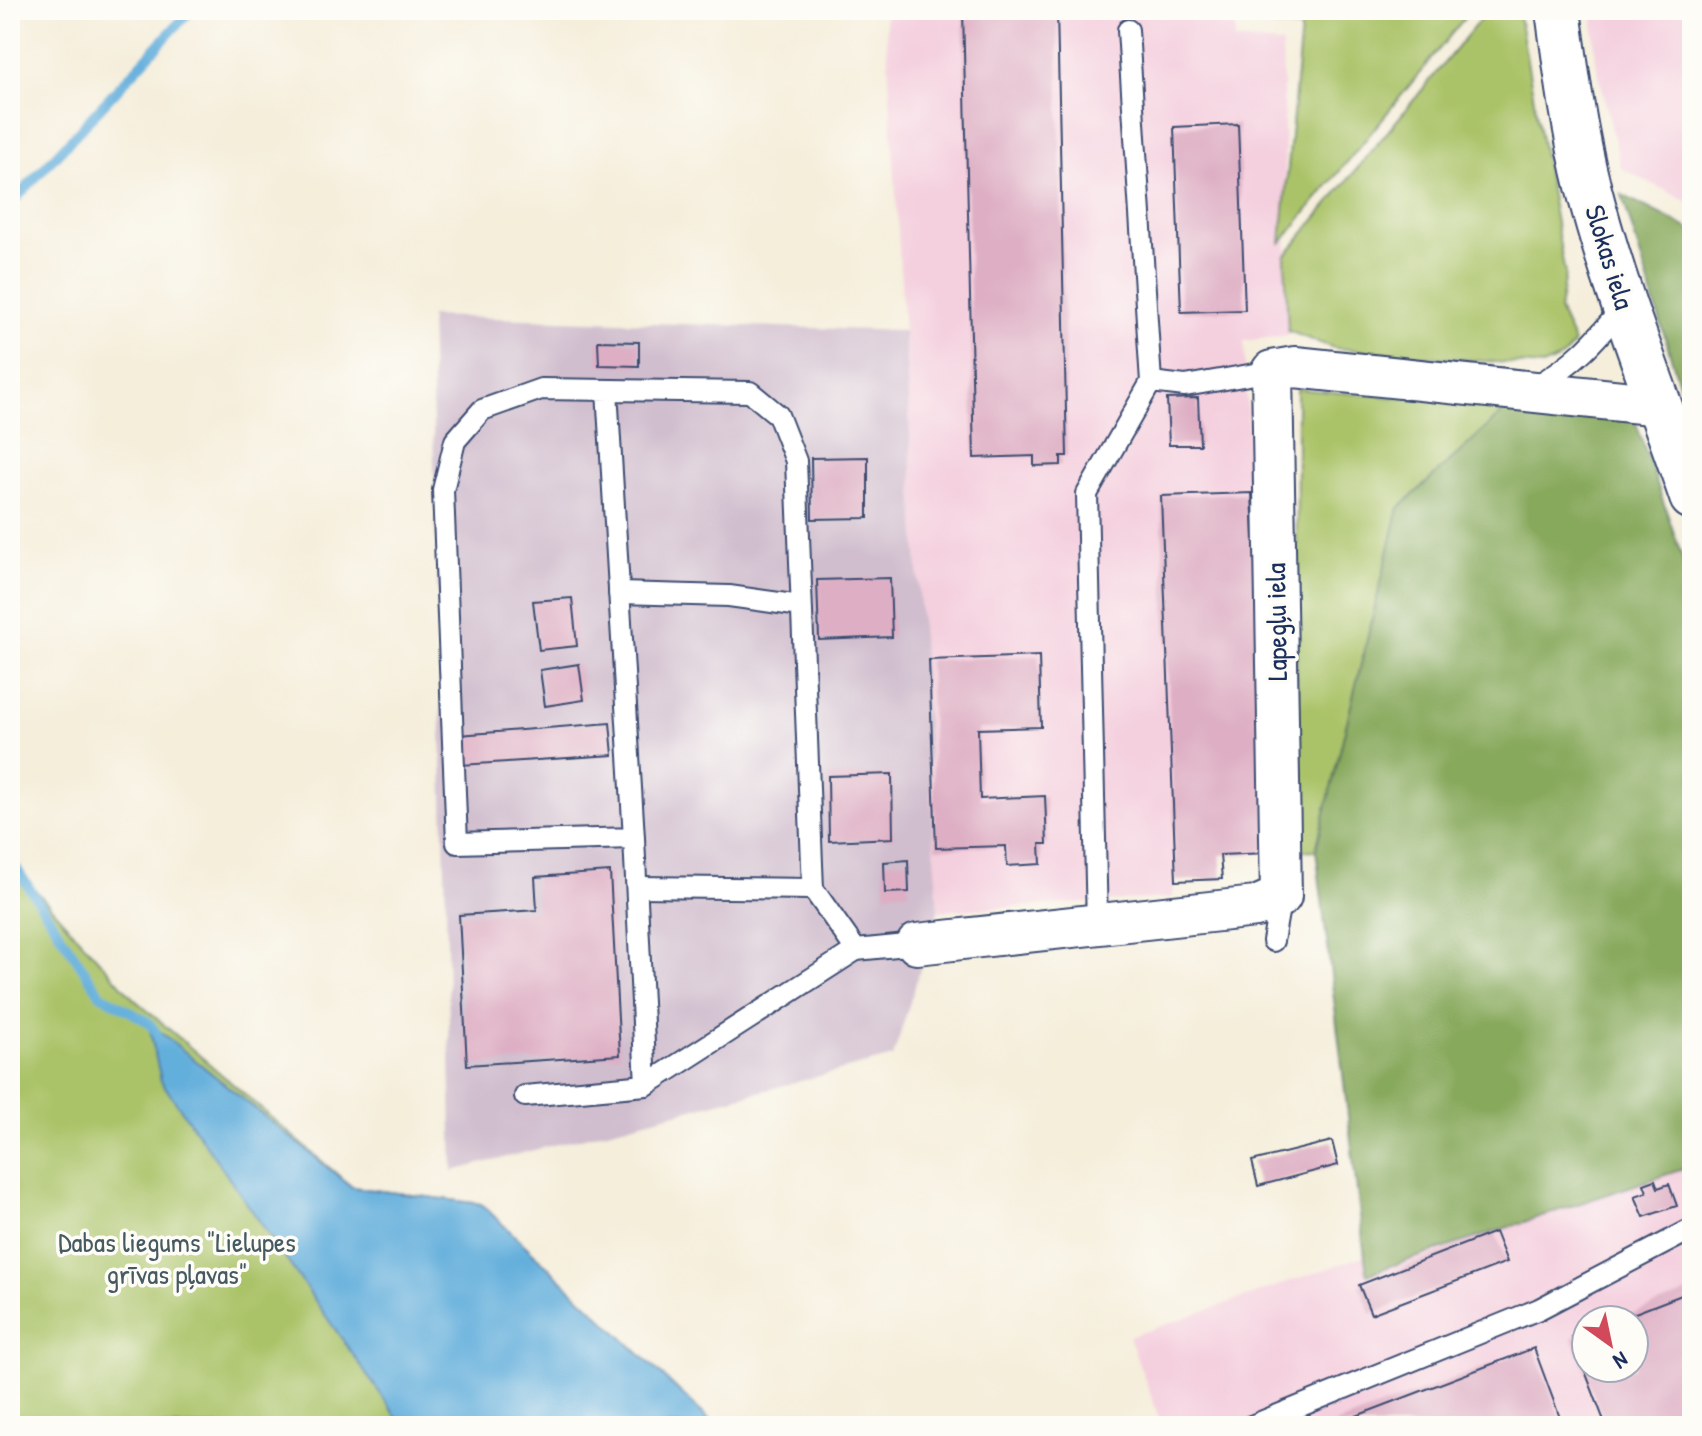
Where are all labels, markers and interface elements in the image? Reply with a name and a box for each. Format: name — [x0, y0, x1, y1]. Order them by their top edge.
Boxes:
street label: Slokas iela — [1576, 200, 1644, 314]
street label: Lapegļu iela — [1256, 563, 1296, 681]
park label: Dabas liegums "Lielupes grīvas pļavas" — [58, 1223, 296, 1293]
north arrow — [1570, 1304, 1650, 1384]
text: N — [1608, 1345, 1634, 1377]

